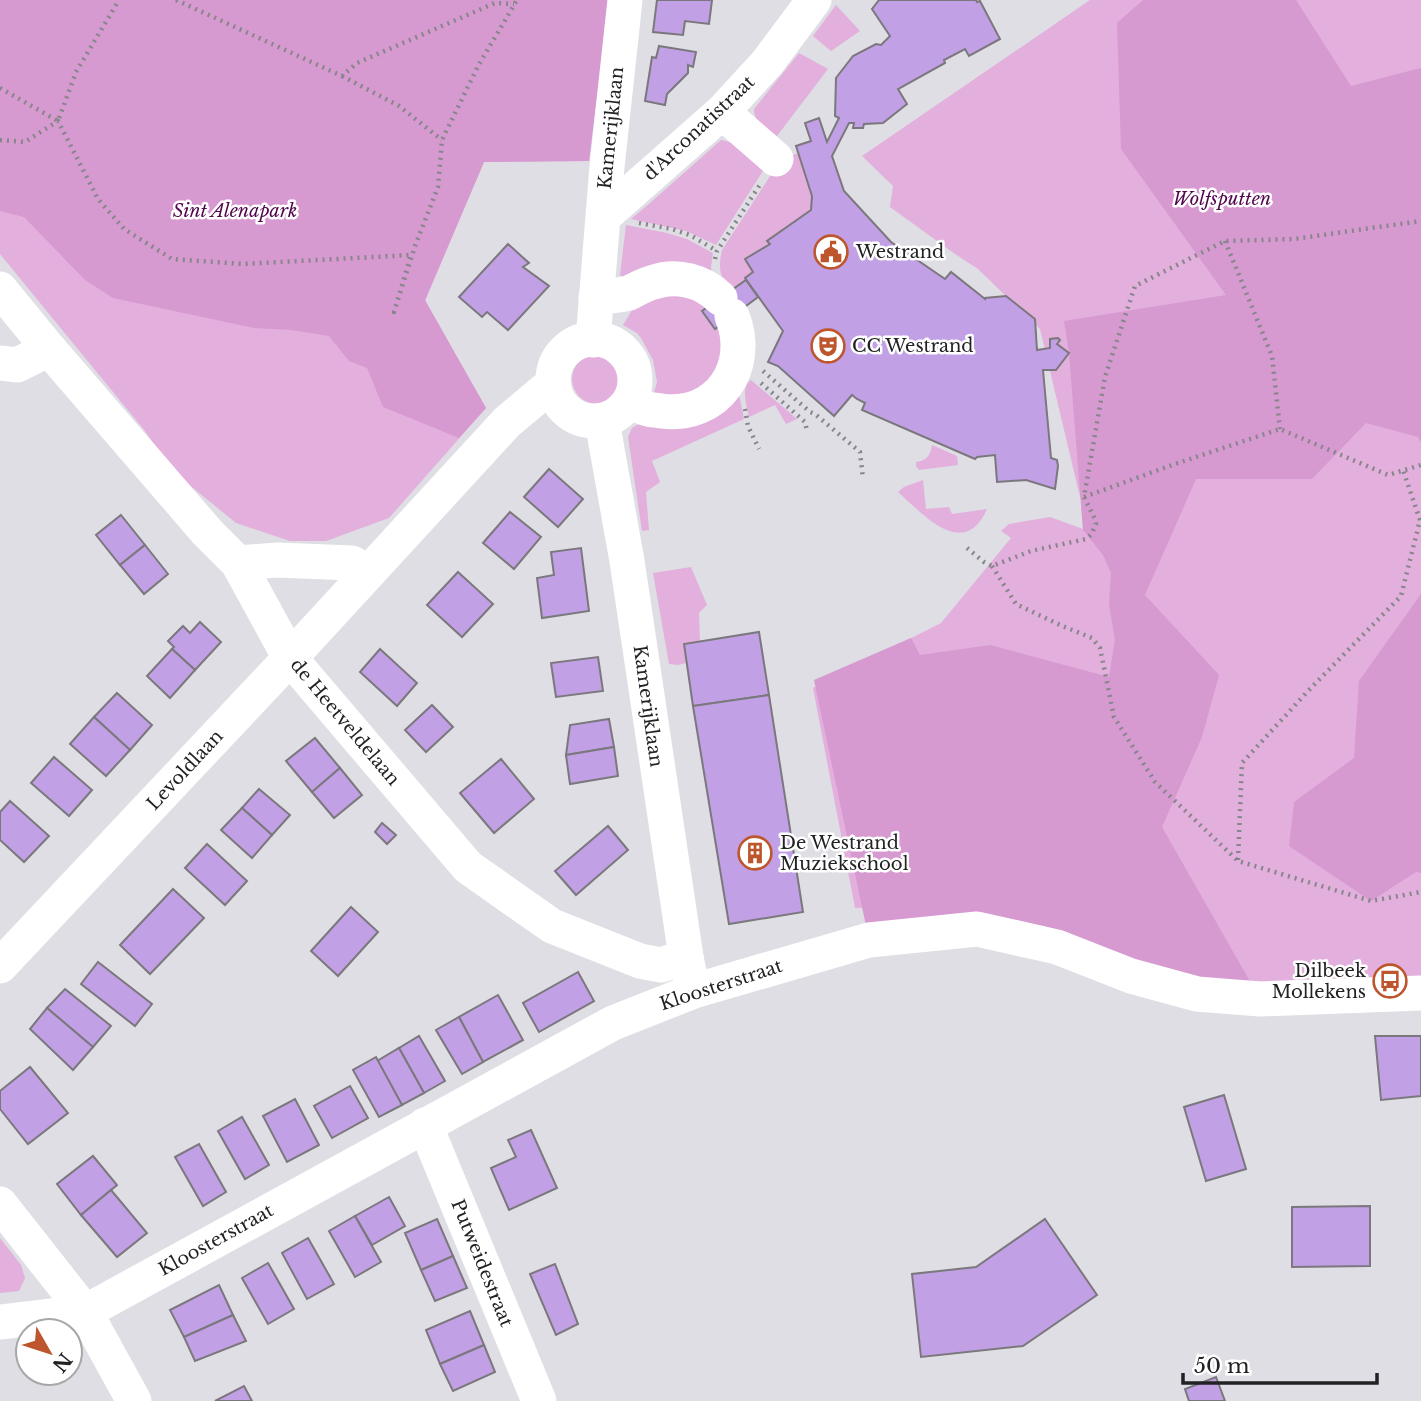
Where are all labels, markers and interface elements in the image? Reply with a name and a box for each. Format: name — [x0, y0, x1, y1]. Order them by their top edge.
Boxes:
street label: Kamerijklaan — [594, 66, 628, 190]
street label: d'Arconatistraat — [639, 71, 759, 185]
park label: Wolfsputten — [1173, 188, 1271, 210]
park label: Sint Alenapark — [173, 200, 297, 222]
public building icon: Westrand — [812, 233, 850, 271]
place label: Westrand — [855, 241, 944, 263]
theatre icon: CC Westrand — [809, 327, 847, 365]
place label: CC Westrand — [852, 335, 974, 357]
street label: Kamerijklaan — [629, 644, 667, 768]
street label: de Heetveldelaan — [286, 654, 404, 790]
street label: Levoldlaan — [142, 725, 228, 815]
place label: De Westrand Muziekschool — [780, 832, 909, 875]
building icon: De Westrand Muziekschool — [736, 834, 774, 872]
street label: Kloosterstraat — [657, 955, 785, 1015]
place label: Dilbeek Mollekens — [1272, 960, 1366, 1003]
bus stop icon: Dilbeek Mollekens — [1371, 962, 1409, 1000]
street label: Putweidestraat — [446, 1196, 518, 1330]
street label: Kloosterstraat — [155, 1199, 277, 1281]
north arrow — [14, 1317, 84, 1387]
scale bar — [1183, 1342, 1377, 1386]
text: N — [47, 1348, 76, 1377]
text: 50 m — [1194, 1353, 1250, 1379]

